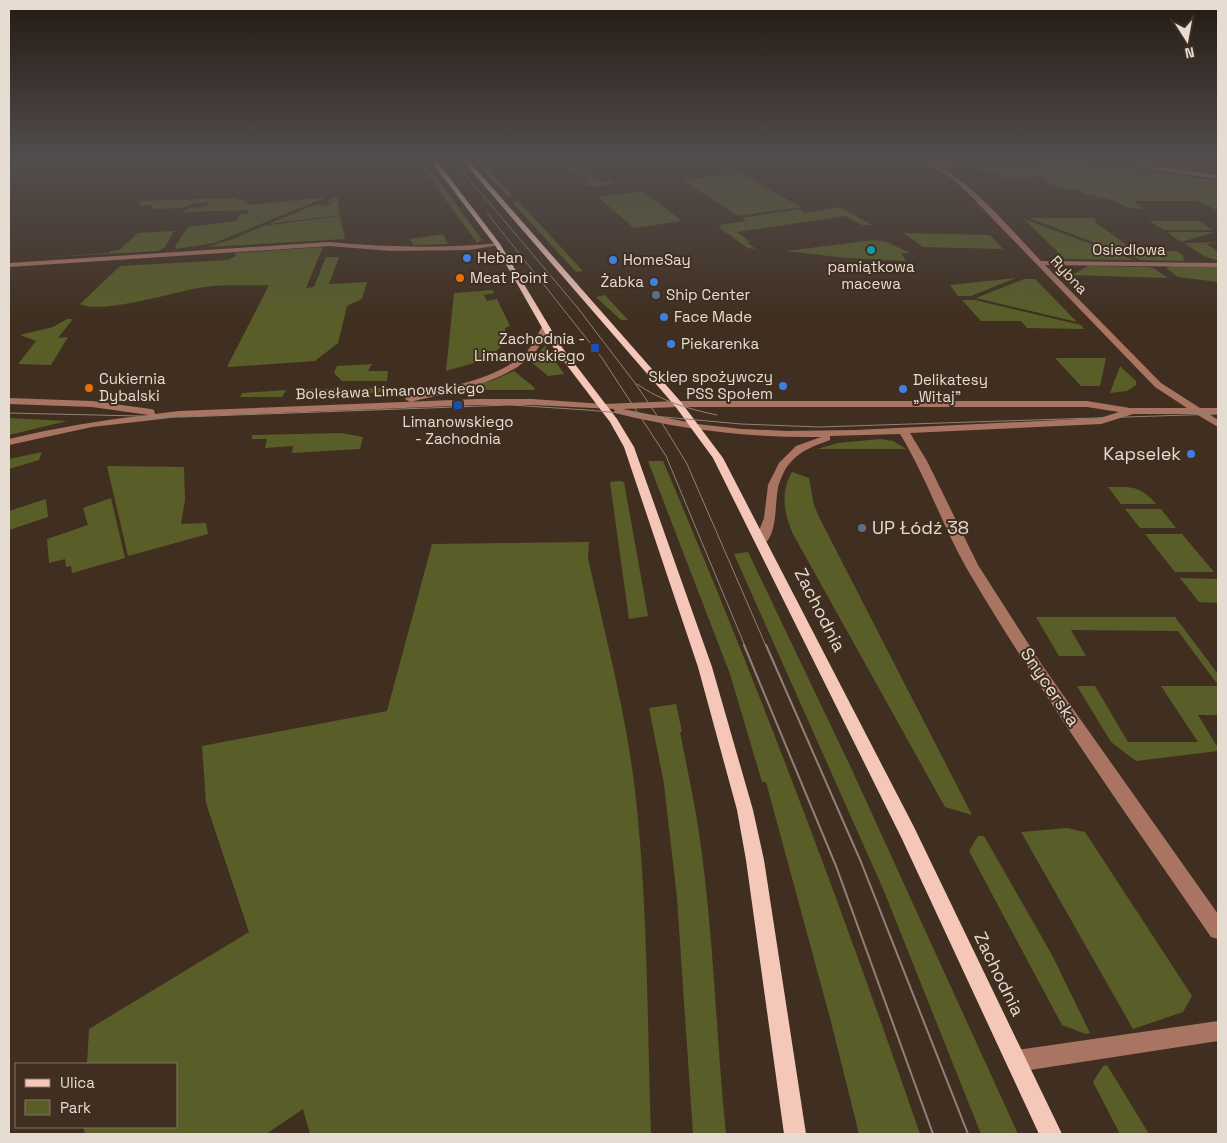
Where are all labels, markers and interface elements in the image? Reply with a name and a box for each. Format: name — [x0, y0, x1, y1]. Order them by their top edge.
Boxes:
north arrow — [1162, 15, 1212, 65]
text: N — [1183, 43, 1196, 62]
street label: Osiedlowa — [1092, 240, 1166, 259]
marker: pamiątkowa macewa — [865, 244, 877, 256]
place label: Heban — [477, 248, 523, 267]
place label: HomeSay — [623, 250, 691, 269]
street label: Rybna — [1047, 251, 1092, 298]
marker: Heban — [461, 252, 473, 264]
marker: HomeSay — [607, 254, 619, 266]
place label: pamiątkowa macewa — [827, 257, 915, 293]
place label: Meat Point — [470, 268, 548, 287]
marker: Meat Point — [454, 272, 466, 284]
place label: Żabka — [601, 272, 644, 291]
marker: Żabka — [648, 276, 660, 288]
place label: Ship Center — [666, 285, 751, 304]
marker: Ship Center — [650, 289, 662, 301]
place label: Face Made — [674, 307, 752, 326]
marker: Face Made — [658, 311, 670, 323]
place label: Zachodnia - Limanowskiego — [474, 329, 585, 365]
place label: Piekarenka — [681, 334, 759, 353]
marker: Piekarenka — [665, 338, 677, 350]
marker: Zachodnia - Limanowskiego — [589, 342, 601, 354]
place label: Sklep spożywczy PSS Społem — [649, 367, 773, 403]
place label: Cukiernia Dybalski — [99, 369, 166, 405]
place label: Delikatesy „Witaj” — [913, 370, 988, 406]
street label: Bolesława Limanowskiego — [295, 378, 485, 403]
marker: Sklep spożywczy PSS Społem — [777, 380, 789, 392]
marker: Cukiernia Dybalski — [83, 382, 95, 394]
marker: Delikatesy „Witaj” — [897, 383, 909, 395]
marker: Limanowskiego - Zachodnia — [452, 399, 464, 411]
place label: Limanowskiego - Zachodnia — [402, 412, 514, 448]
place label: Kapselek — [1103, 442, 1181, 465]
marker: Kapselek — [1185, 448, 1197, 460]
place label: UP Łódź 38 — [872, 516, 969, 539]
marker: UP Łódź 38 — [856, 522, 868, 534]
street label: Zachodnia — [790, 564, 851, 655]
street label: Snycerska — [1016, 643, 1085, 731]
street label: Zachodnia — [969, 928, 1030, 1020]
legend — [15, 1063, 178, 1128]
text: Ulica — [60, 1073, 95, 1092]
text: Park — [60, 1098, 91, 1117]

